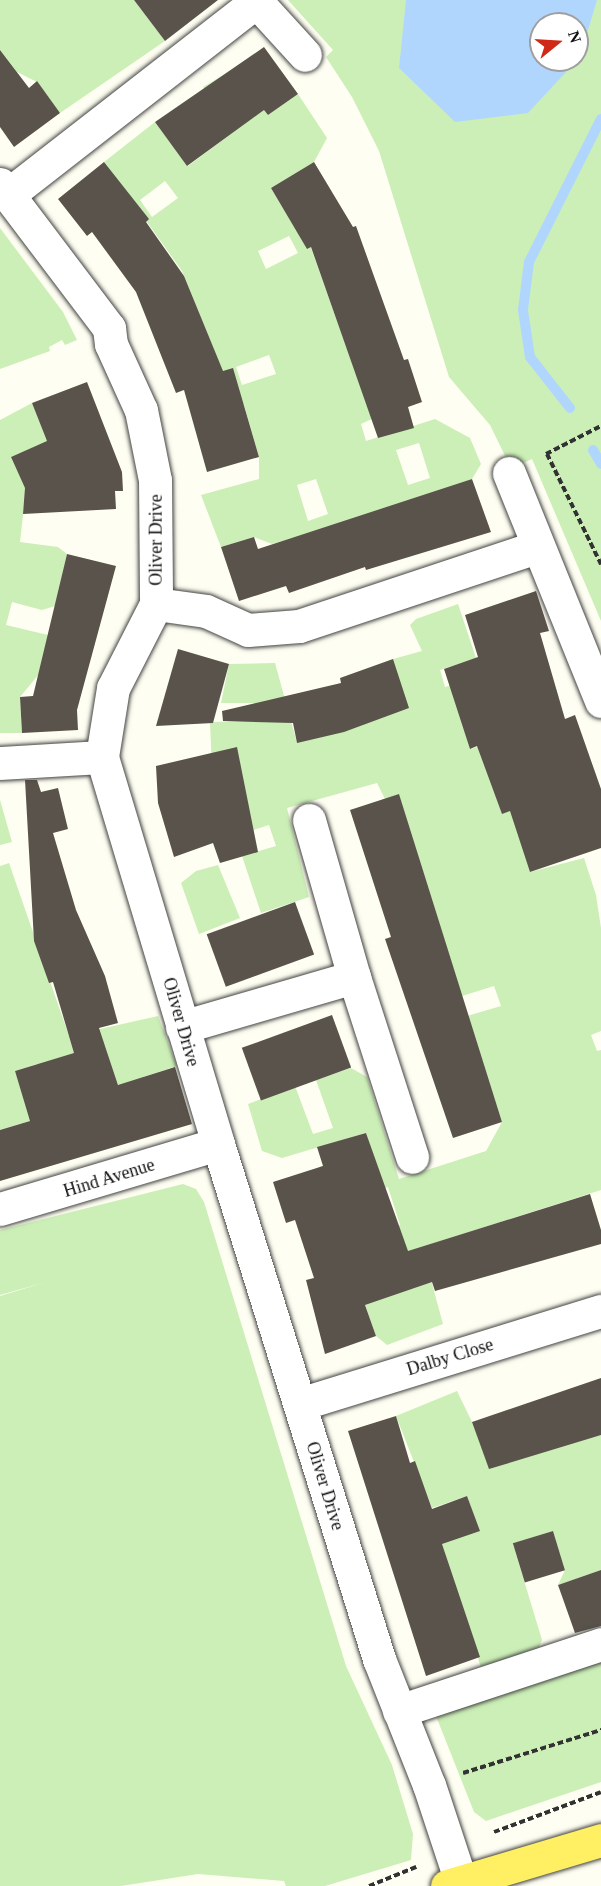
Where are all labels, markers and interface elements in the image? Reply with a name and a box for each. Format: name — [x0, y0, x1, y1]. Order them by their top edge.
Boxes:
north arrow — [529, 12, 589, 72]
text: N — [565, 29, 585, 45]
street label: Oliver Drive — [145, 494, 167, 586]
street label: Oliver Drive — [158, 975, 204, 1069]
street label: Hind Avenue — [60, 1154, 158, 1202]
street label: Dalby Close — [404, 1334, 496, 1380]
street label: Oliver Drive — [301, 1439, 349, 1533]

